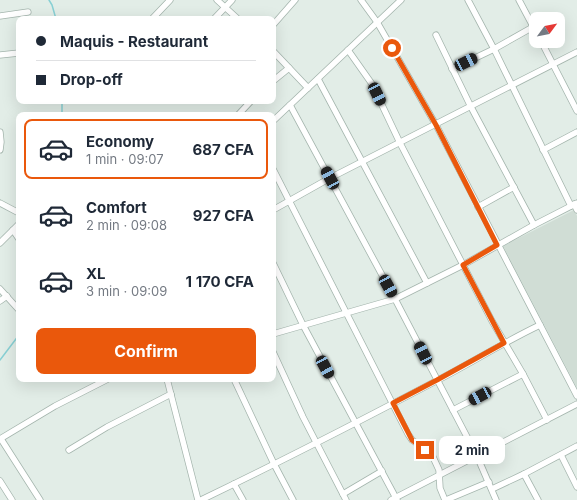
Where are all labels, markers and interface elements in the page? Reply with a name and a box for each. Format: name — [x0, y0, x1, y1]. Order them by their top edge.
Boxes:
north arrow — [529, 12, 565, 48]
map controls — [529, 12, 565, 48]
text: Maquis - Restaurant — [60, 32, 208, 51]
route start — [383, 39, 401, 57]
car — [453, 51, 479, 73]
text: Drop-off — [60, 70, 123, 89]
car — [366, 81, 388, 107]
icon: car — [38, 131, 74, 167]
text: Economy — [86, 132, 154, 151]
text: 687 CFA — [192, 140, 254, 159]
text: 1 min · 09:07 — [86, 151, 164, 167]
car — [319, 165, 341, 191]
icon: car — [38, 197, 74, 233]
text: Comfort — [86, 198, 147, 217]
text: 927 CFA — [193, 206, 254, 225]
text: 2 min · 09:08 — [86, 217, 167, 233]
icon: car — [38, 263, 74, 299]
text: XL — [86, 264, 106, 283]
text: 1 170 CFA — [186, 272, 254, 291]
car — [377, 273, 399, 299]
text: 3 min · 09:09 — [86, 283, 167, 299]
button: Confirm — [36, 328, 256, 374]
car — [412, 340, 434, 366]
car — [314, 354, 336, 380]
car — [467, 385, 493, 407]
callout: 2 min — [439, 436, 505, 464]
route end — [416, 441, 434, 459]
text: 2 min — [455, 442, 489, 458]

